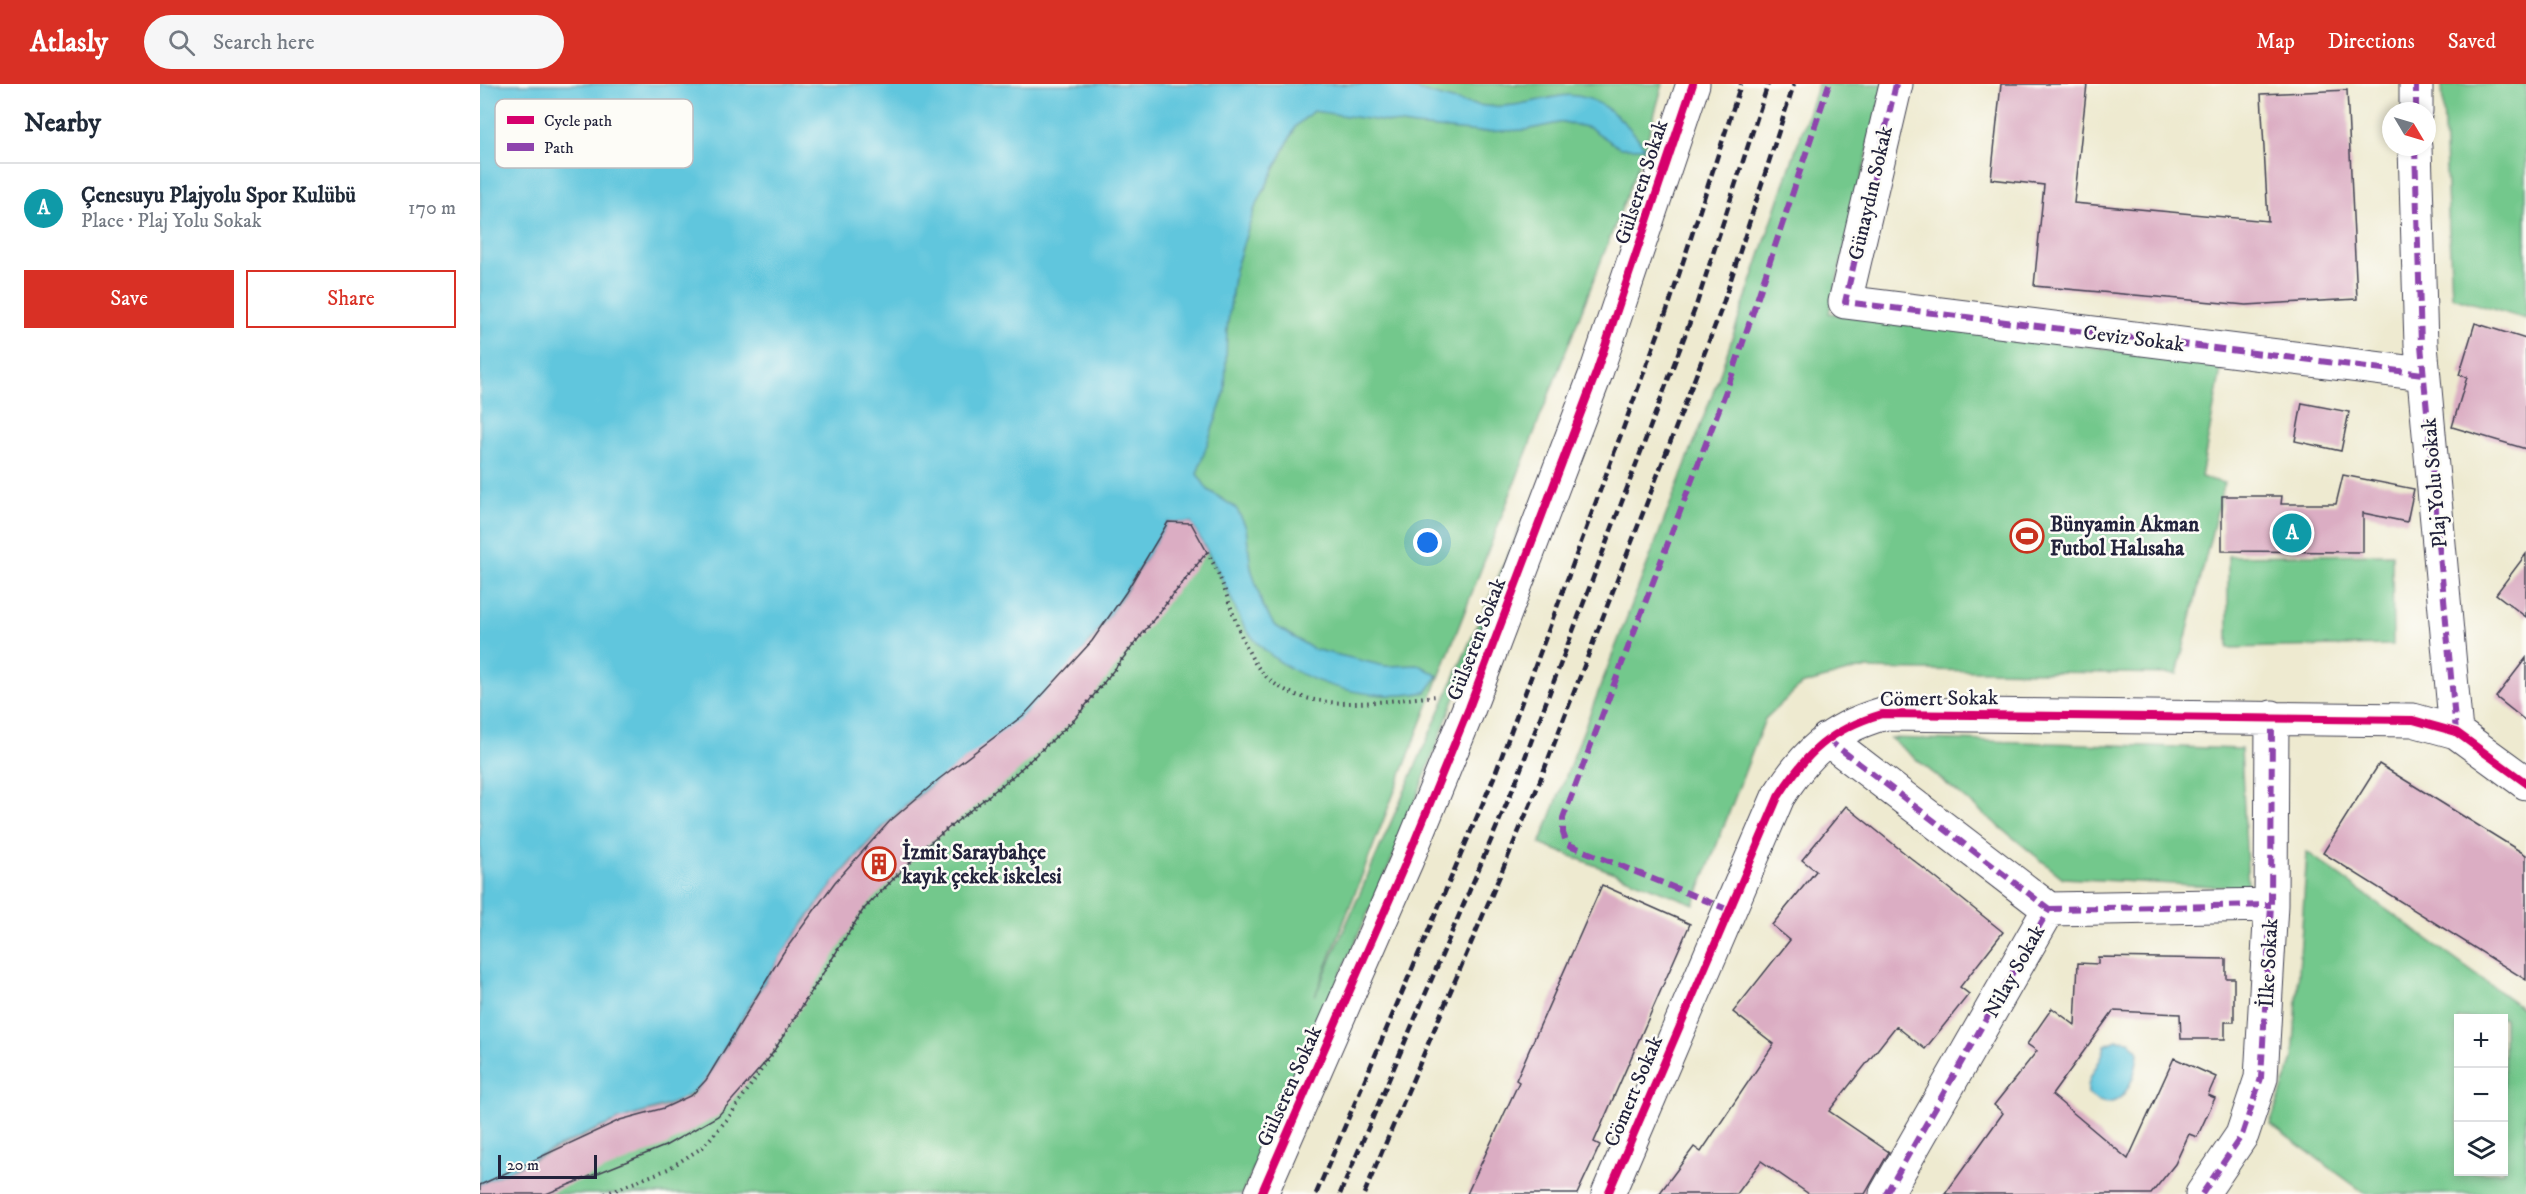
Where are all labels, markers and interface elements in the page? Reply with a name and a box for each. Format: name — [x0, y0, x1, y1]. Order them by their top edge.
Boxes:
search box — [144, 15, 564, 69]
text: Atlasly — [30, 25, 108, 60]
icon: search — [165, 26, 198, 59]
text: Search here — [213, 29, 315, 56]
text: Map — [2256, 29, 2295, 55]
text: Directions — [2328, 29, 2415, 55]
text: Saved — [2448, 29, 2496, 55]
legend — [495, 99, 693, 168]
north arrow — [2382, 102, 2436, 156]
text: Nearby — [24, 107, 101, 140]
text: Cycle path — [544, 111, 613, 131]
street label: Gülseren Sokak — [1610, 116, 1675, 248]
street label: Günaydın Sokak — [1843, 123, 1899, 263]
text: Path — [544, 138, 574, 158]
text: Çenesuyu Plajyolu Spor Kulübü — [81, 182, 356, 209]
text: A — [37, 196, 50, 221]
text: 170 m — [408, 196, 456, 221]
text: Place · Plaj Yolu Sokak — [81, 209, 262, 234]
button: Save — [24, 270, 234, 328]
button: Share — [246, 270, 456, 328]
street label: Ceviz Sokak — [2082, 320, 2187, 358]
street label: Plaj Yolu Sokak — [2416, 416, 2454, 549]
pin: A — [2272, 510, 2312, 556]
place label: Bünyamin Akman Futbol Halısaha — [2050, 512, 2200, 562]
sports icon: Bünyamin Akman Futbol Halısaha — [2009, 518, 2045, 554]
your location — [1413, 528, 1442, 557]
street label: Gülseren Sokak — [1442, 574, 1513, 705]
street label: Cömert Sokak — [1880, 685, 1999, 713]
place label: İzmit Saraybahçe kayık çekek iskelesi — [901, 838, 1062, 890]
building icon: İzmit Saraybahçe kayık çekek iskelesi — [861, 846, 897, 882]
street label: İlke Sokak — [2253, 917, 2284, 1008]
street label: Nilay Sokak — [1979, 920, 2051, 1023]
map controls — [2454, 1014, 2508, 1176]
button: + — [2454, 1014, 2508, 1068]
street label: Gülseren Sokak — [1252, 1021, 1328, 1151]
street label: Cömert Sokak — [1599, 1031, 1669, 1151]
button: − — [2454, 1068, 2508, 1122]
button: layers — [2454, 1122, 2508, 1176]
scale bar — [498, 1152, 597, 1180]
text: 20 m — [507, 1155, 539, 1175]

